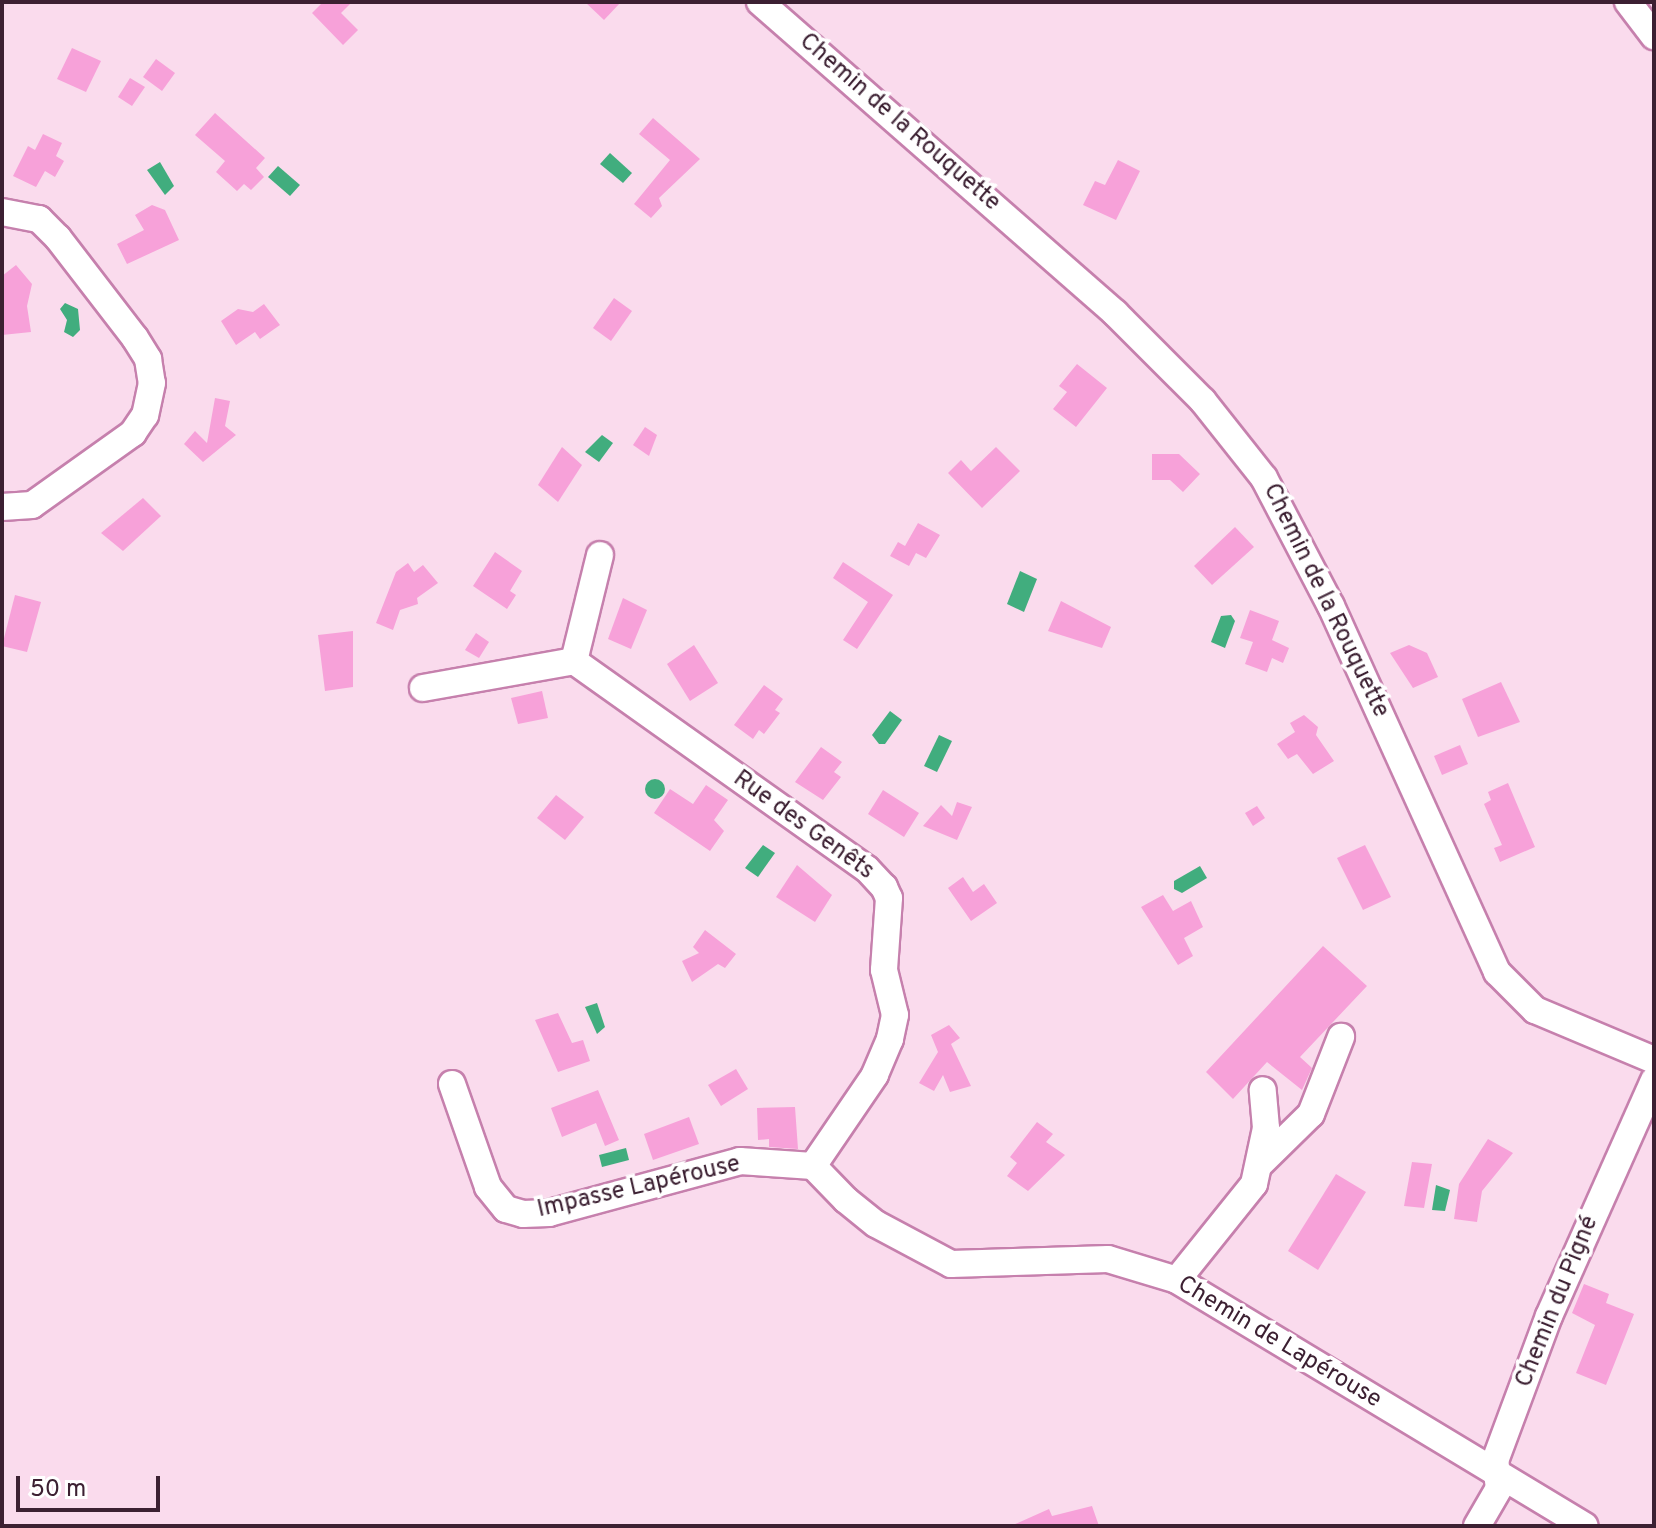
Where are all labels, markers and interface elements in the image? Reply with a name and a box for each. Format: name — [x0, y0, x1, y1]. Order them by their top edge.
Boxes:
street label: Chemin de la Rouquette — [793, 28, 1005, 218]
street label: Chemin de la Rouquette — [1256, 479, 1394, 723]
street label: Rue des Genêts — [727, 765, 879, 887]
street label: Impasse Lapérouse — [535, 1151, 743, 1225]
street label: Chemin du Pigné — [1510, 1212, 1606, 1392]
street label: Chemin de Lapérouse — [1172, 1271, 1386, 1415]
scale bar — [20, 1460, 164, 1510]
text: 50 m — [30, 1475, 86, 1505]

